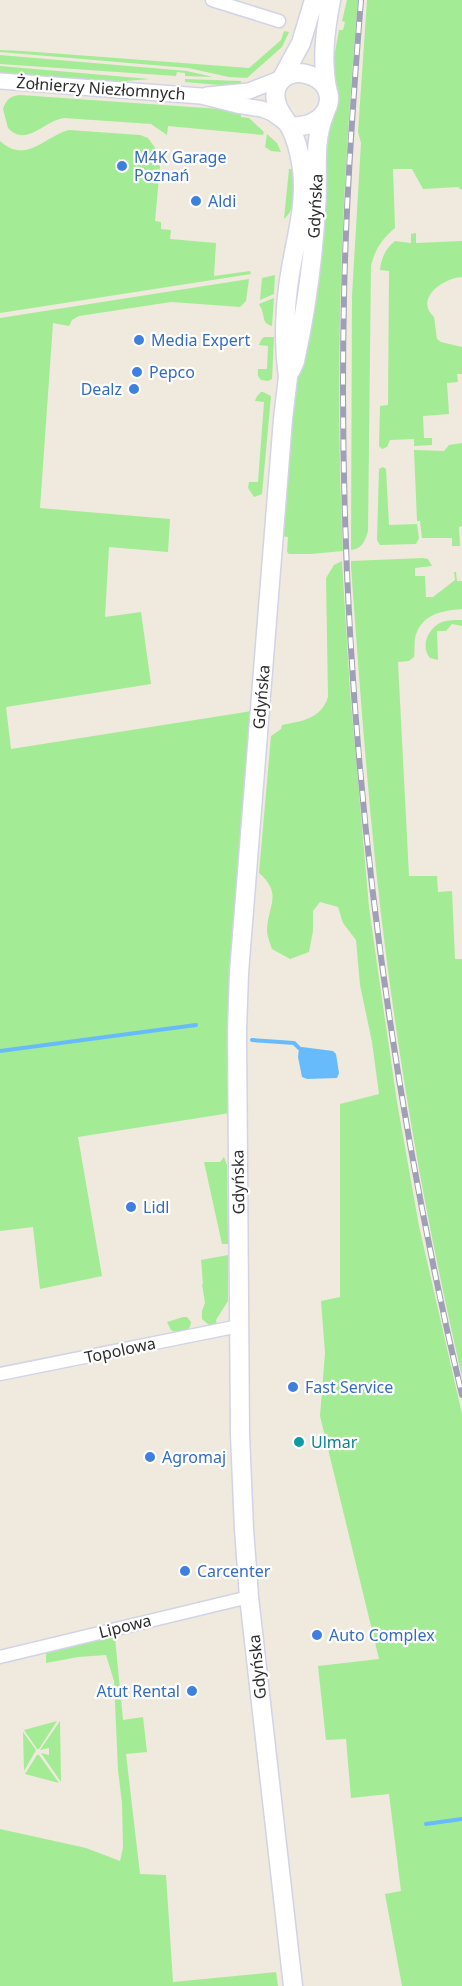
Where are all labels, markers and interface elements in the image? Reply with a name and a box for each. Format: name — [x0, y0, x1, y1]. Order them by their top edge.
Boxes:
street label: Żołnierzy Niezłomnych — [16, 71, 186, 105]
place label: M4K Garage Poznań — [134, 146, 226, 186]
marker: M4K Garage Poznań — [115, 159, 129, 173]
street label: Gdyńska — [302, 173, 328, 239]
place label: Aldi — [208, 190, 236, 212]
marker: Aldi — [189, 194, 203, 208]
place label: Media Expert — [151, 329, 250, 351]
marker: Media Expert — [132, 333, 146, 347]
place label: Pepco — [149, 361, 195, 383]
marker: Pepco — [130, 365, 144, 379]
place label: Dealz — [81, 378, 122, 400]
marker: Dealz — [127, 382, 141, 396]
street label: Gdyńska — [247, 664, 275, 730]
street label: Gdyńska — [226, 1149, 250, 1215]
place label: Lidl — [143, 1196, 169, 1218]
marker: Lidl — [124, 1200, 138, 1214]
street label: Topolowa — [82, 1332, 158, 1368]
place label: Fast Service — [305, 1376, 393, 1398]
marker: Fast Service — [286, 1380, 300, 1394]
place label: Ulmar — [311, 1431, 358, 1453]
marker: Ulmar — [292, 1435, 306, 1449]
place label: Agromaj — [162, 1446, 226, 1468]
marker: Agromaj — [143, 1450, 157, 1464]
place label: Carcenter — [197, 1560, 271, 1582]
marker: Carcenter — [178, 1564, 192, 1578]
street label: Lipowa — [96, 1609, 154, 1643]
place label: Auto Complex — [329, 1624, 435, 1646]
marker: Auto Complex — [310, 1628, 324, 1642]
street label: Gdyńska — [243, 1634, 271, 1700]
place label: Atut Rental — [96, 1680, 180, 1702]
marker: Atut Rental — [185, 1684, 199, 1698]

